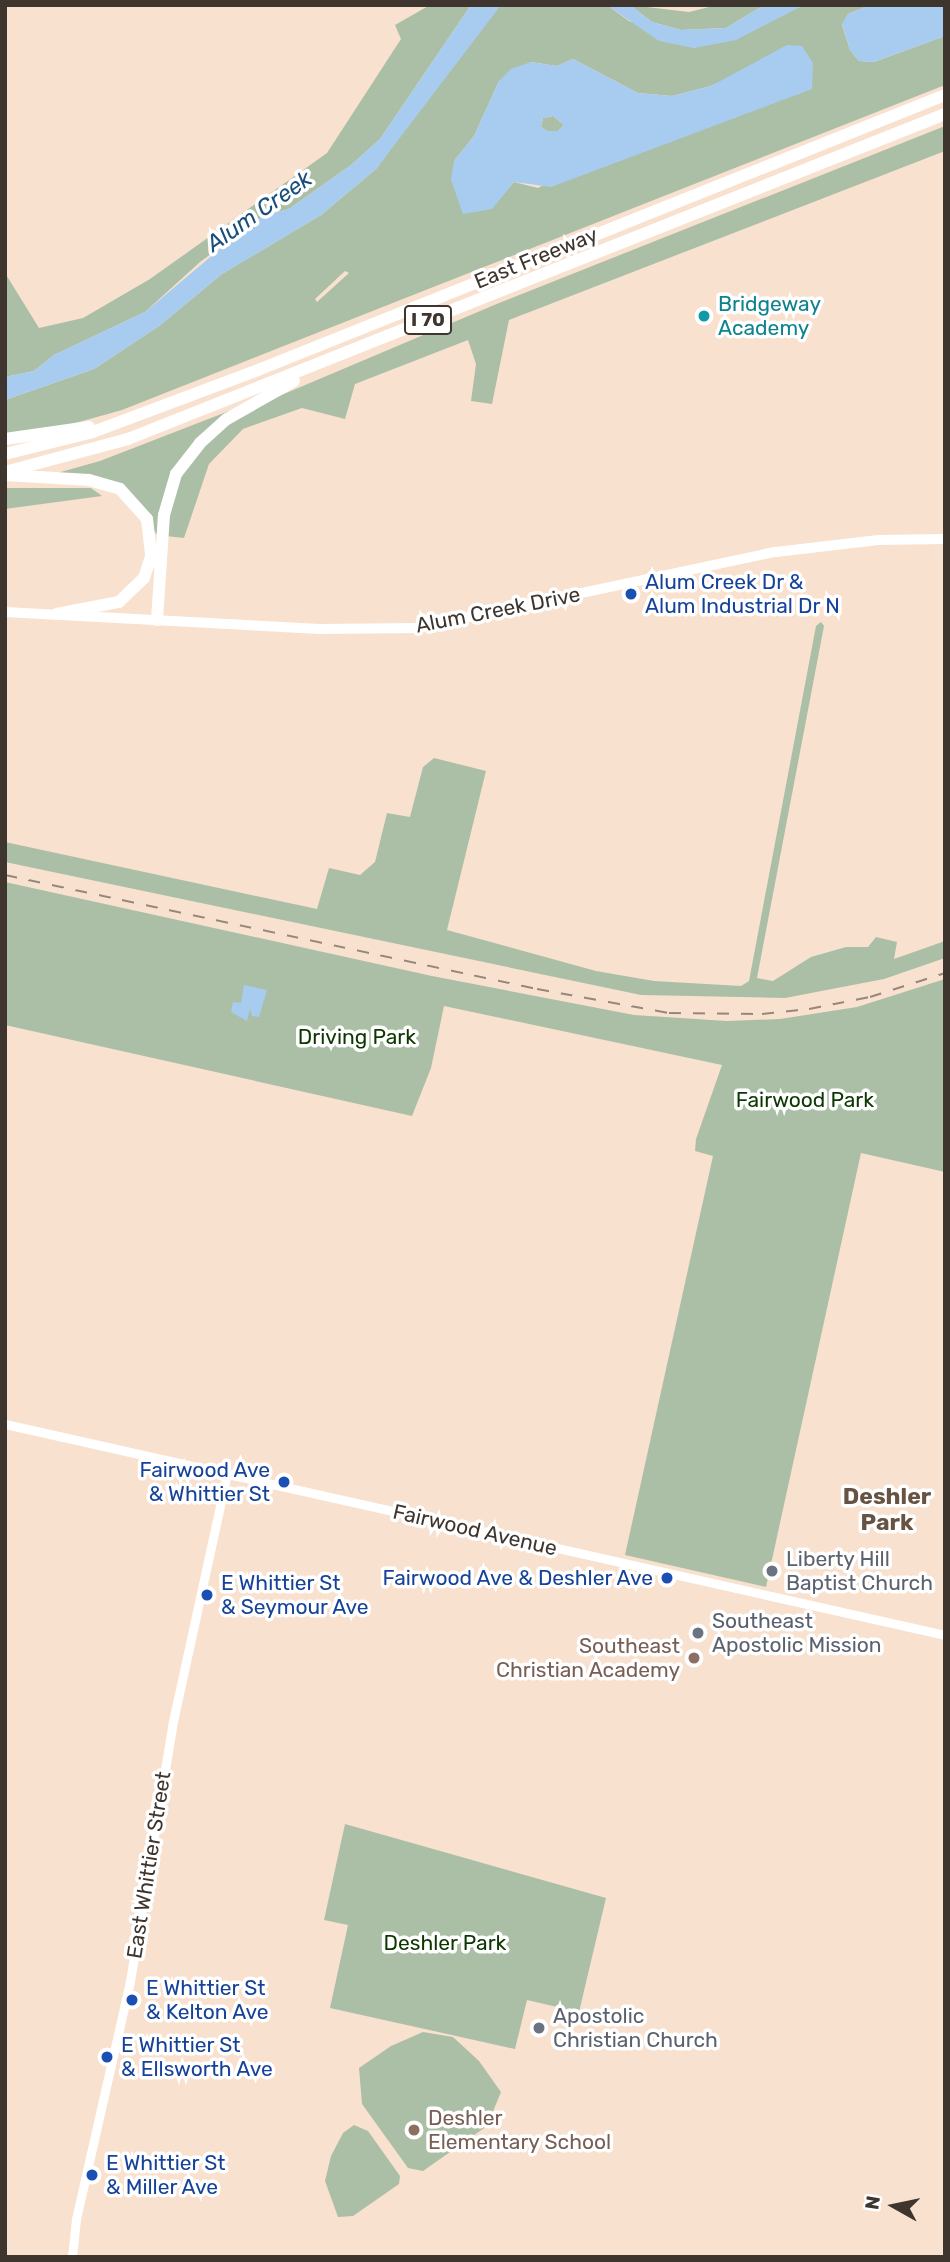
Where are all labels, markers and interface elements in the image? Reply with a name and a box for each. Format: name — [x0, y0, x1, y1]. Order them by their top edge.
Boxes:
water label: Alum Creek — [201, 165, 317, 257]
street label: East Freeway — [471, 222, 601, 294]
place label: Bridgeway Academy — [718, 291, 821, 341]
road number: I 70 — [404, 304, 452, 336]
marker: Bridgeway Academy — [696, 308, 712, 324]
place label: Alum Creek Dr & Alum Industrial Dr N — [645, 569, 840, 619]
street label: Alum Creek Drive — [413, 582, 583, 638]
marker: Alum Creek Dr & Alum Industrial Dr N — [623, 586, 639, 602]
park label: Driving Park — [298, 1024, 416, 1050]
park label: Fairwood Park — [736, 1087, 874, 1113]
place label: Fairwood Ave & Whittier St — [139, 1457, 270, 1507]
marker: Fairwood Ave & Whittier St — [276, 1474, 292, 1490]
district label: Deshler Park — [843, 1482, 931, 1536]
street label: Fairwood Avenue — [390, 1499, 560, 1561]
place label: Liberty Hill Baptist Church — [786, 1546, 933, 1596]
marker: Liberty Hill Baptist Church — [764, 1563, 780, 1579]
place label: Fairwood Ave & Deshler Ave — [381, 1565, 653, 1591]
place label: E Whittier St & Seymour Ave — [221, 1570, 370, 1620]
marker: Fairwood Ave & Deshler Ave — [659, 1570, 675, 1586]
marker: E Whittier St & Seymour Ave — [199, 1587, 215, 1603]
place label: Southeast Apostolic Mission — [712, 1608, 882, 1658]
marker: Southeast Apostolic Mission — [690, 1625, 706, 1641]
place label: Southeast Christian Academy — [495, 1633, 680, 1683]
marker: Southeast Christian Academy — [686, 1650, 702, 1666]
street label: East Whittier Street — [122, 1769, 176, 1961]
park label: Deshler Park — [383, 1930, 507, 1956]
place label: E Whittier St & Kelton Ave — [146, 1975, 269, 2025]
marker: E Whittier St & Kelton Ave — [124, 1992, 140, 2008]
place label: Apostolic Christian Church — [553, 2003, 718, 2053]
marker: Apostolic Christian Church — [531, 2020, 547, 2036]
place label: E Whittier St & Ellsworth Ave — [121, 2032, 273, 2082]
marker: E Whittier St & Ellsworth Ave — [99, 2049, 115, 2065]
place label: Deshler Elementary School — [428, 2105, 612, 2155]
marker: Deshler Elementary School — [406, 2122, 422, 2138]
place label: E Whittier St & Miller Ave — [106, 2150, 226, 2200]
marker: E Whittier St & Miller Ave — [84, 2167, 100, 2183]
north arrow — [859, 2171, 929, 2241]
text: N — [860, 2194, 885, 2211]

